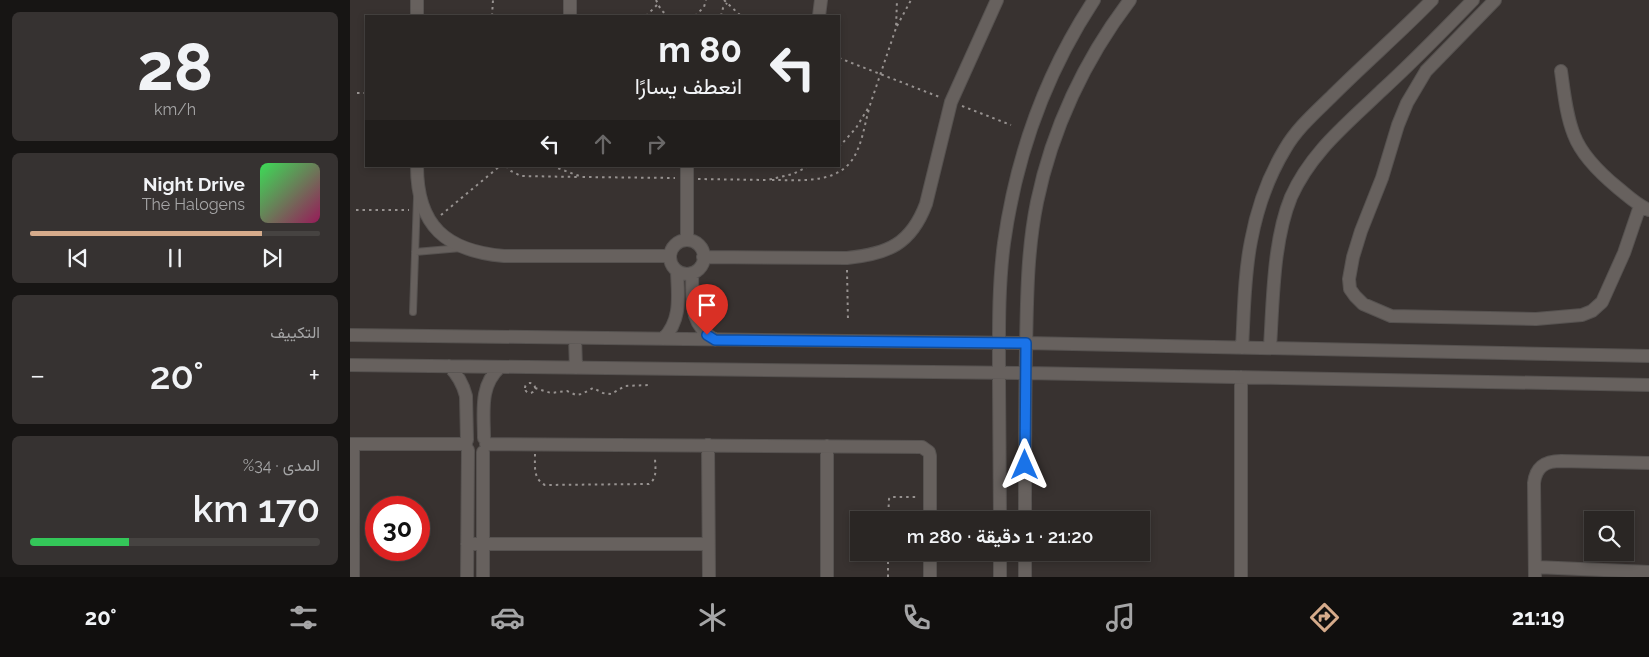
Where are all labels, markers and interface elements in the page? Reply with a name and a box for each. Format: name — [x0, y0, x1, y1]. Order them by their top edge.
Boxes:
text: 28 — [137, 29, 213, 105]
text: 80 m — [658, 29, 742, 70]
icon: left — [760, 35, 825, 100]
text: انعطف يسارًا — [635, 73, 742, 99]
text: km/h — [154, 100, 196, 119]
icon: left — [536, 130, 564, 158]
icon: ahead — [589, 130, 617, 158]
icon: right — [642, 130, 670, 158]
text: Night Drive — [143, 173, 245, 195]
text: The Halogens — [142, 195, 245, 214]
icon: previous — [64, 244, 92, 272]
icon: pause — [161, 244, 189, 272]
icon: next — [258, 244, 286, 272]
pin — [686, 284, 728, 335]
icon: arrive — [693, 291, 721, 319]
text: التكييف — [270, 323, 320, 342]
text: 20° — [150, 353, 204, 398]
text: − — [30, 359, 45, 392]
text: + — [308, 359, 320, 392]
position arrow — [998, 438, 1050, 490]
text: المدى · 34% — [243, 456, 320, 475]
text: 170 km — [192, 486, 320, 531]
speed limit sign: 30 — [365, 496, 430, 561]
map controls — [1584, 511, 1634, 561]
button: search — [1584, 511, 1634, 561]
text: 21:20 · 1 دقيقة · 280 m — [907, 525, 1093, 547]
icon: filters — [286, 600, 321, 635]
icon: car — [490, 600, 525, 635]
icon: climate — [695, 600, 730, 635]
icon: phone — [899, 600, 934, 635]
icon: music — [1103, 600, 1138, 635]
icon: directions — [1307, 600, 1342, 635]
text: 20° — [85, 604, 117, 630]
text: 21:19 — [1512, 604, 1564, 630]

